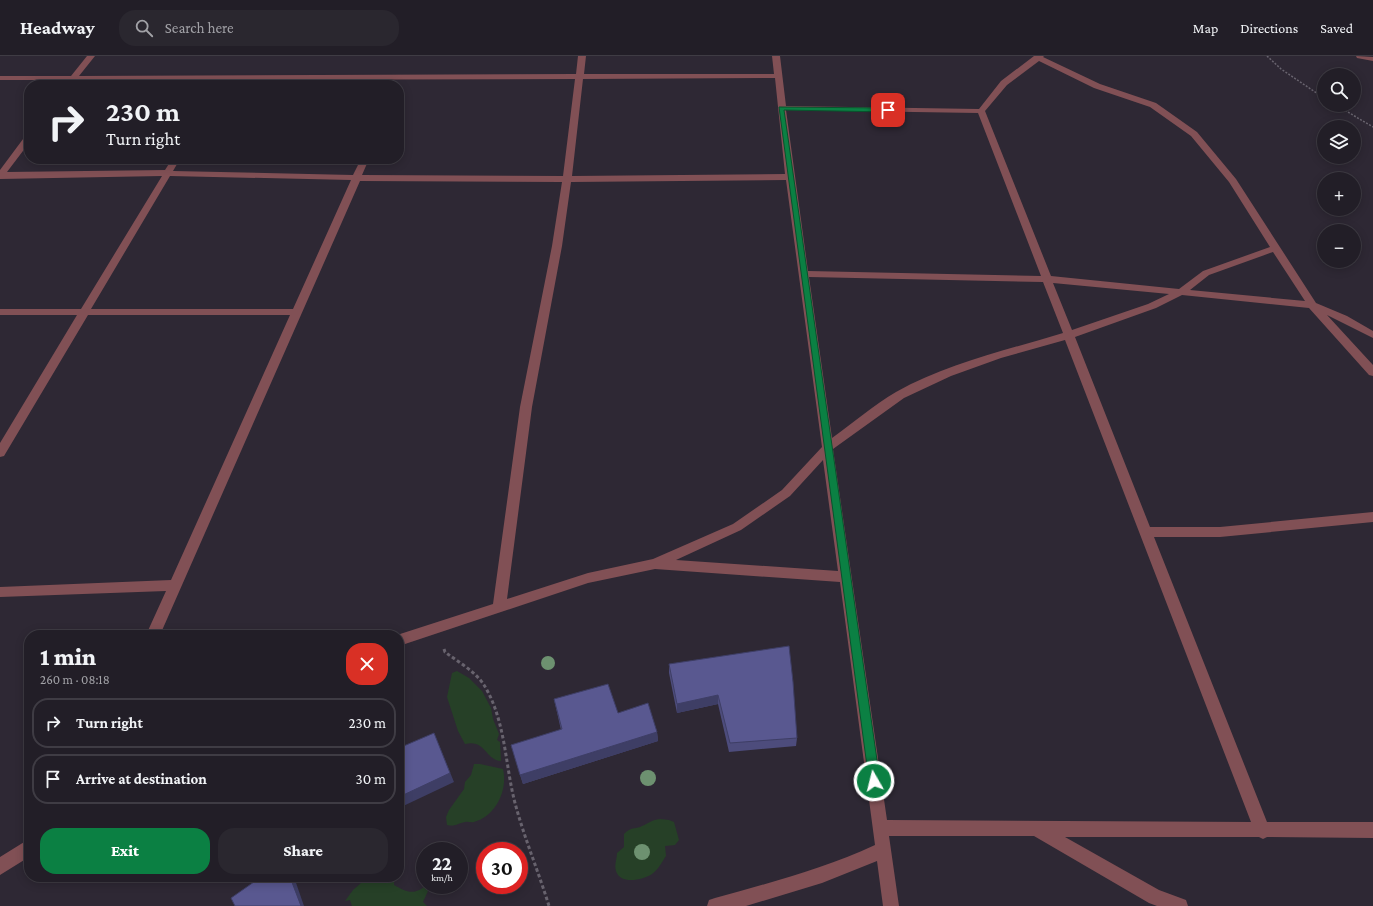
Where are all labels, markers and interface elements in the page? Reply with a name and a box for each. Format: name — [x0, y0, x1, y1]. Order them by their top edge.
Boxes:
search box — [119, 10, 399, 46]
text: Headway — [20, 17, 95, 38]
icon: search — [133, 17, 155, 39]
text: Search here — [165, 20, 234, 36]
text: Map — [1193, 20, 1218, 36]
text: Directions — [1240, 20, 1298, 36]
text: Saved — [1320, 20, 1353, 36]
map controls — [1317, 68, 1361, 268]
button: search — [1317, 68, 1361, 112]
pin — [871, 93, 905, 127]
icon: right — [40, 96, 92, 148]
text: 230 m — [106, 96, 180, 127]
icon: arrive — [877, 99, 899, 121]
button: layers — [1317, 120, 1361, 164]
text: Turn right — [106, 129, 180, 149]
button: + — [1317, 172, 1361, 216]
button: − — [1317, 224, 1361, 268]
text: 1 min — [40, 643, 96, 670]
button: close — [346, 643, 388, 685]
text: 260 m · 08:18 — [40, 672, 110, 687]
icon: right — [42, 712, 64, 734]
text: Turn right — [76, 715, 143, 731]
text: 230 m — [348, 715, 386, 731]
position arrow — [853, 760, 895, 802]
icon: arrive — [42, 768, 64, 790]
text: Arrive at destination — [76, 771, 207, 787]
text: 30 m — [356, 771, 386, 787]
button: Exit — [40, 828, 210, 874]
button: Share — [218, 828, 388, 874]
speed limit sign: 30 — [476, 842, 528, 894]
text: 22 — [432, 852, 452, 874]
text: km/h — [431, 872, 453, 883]

